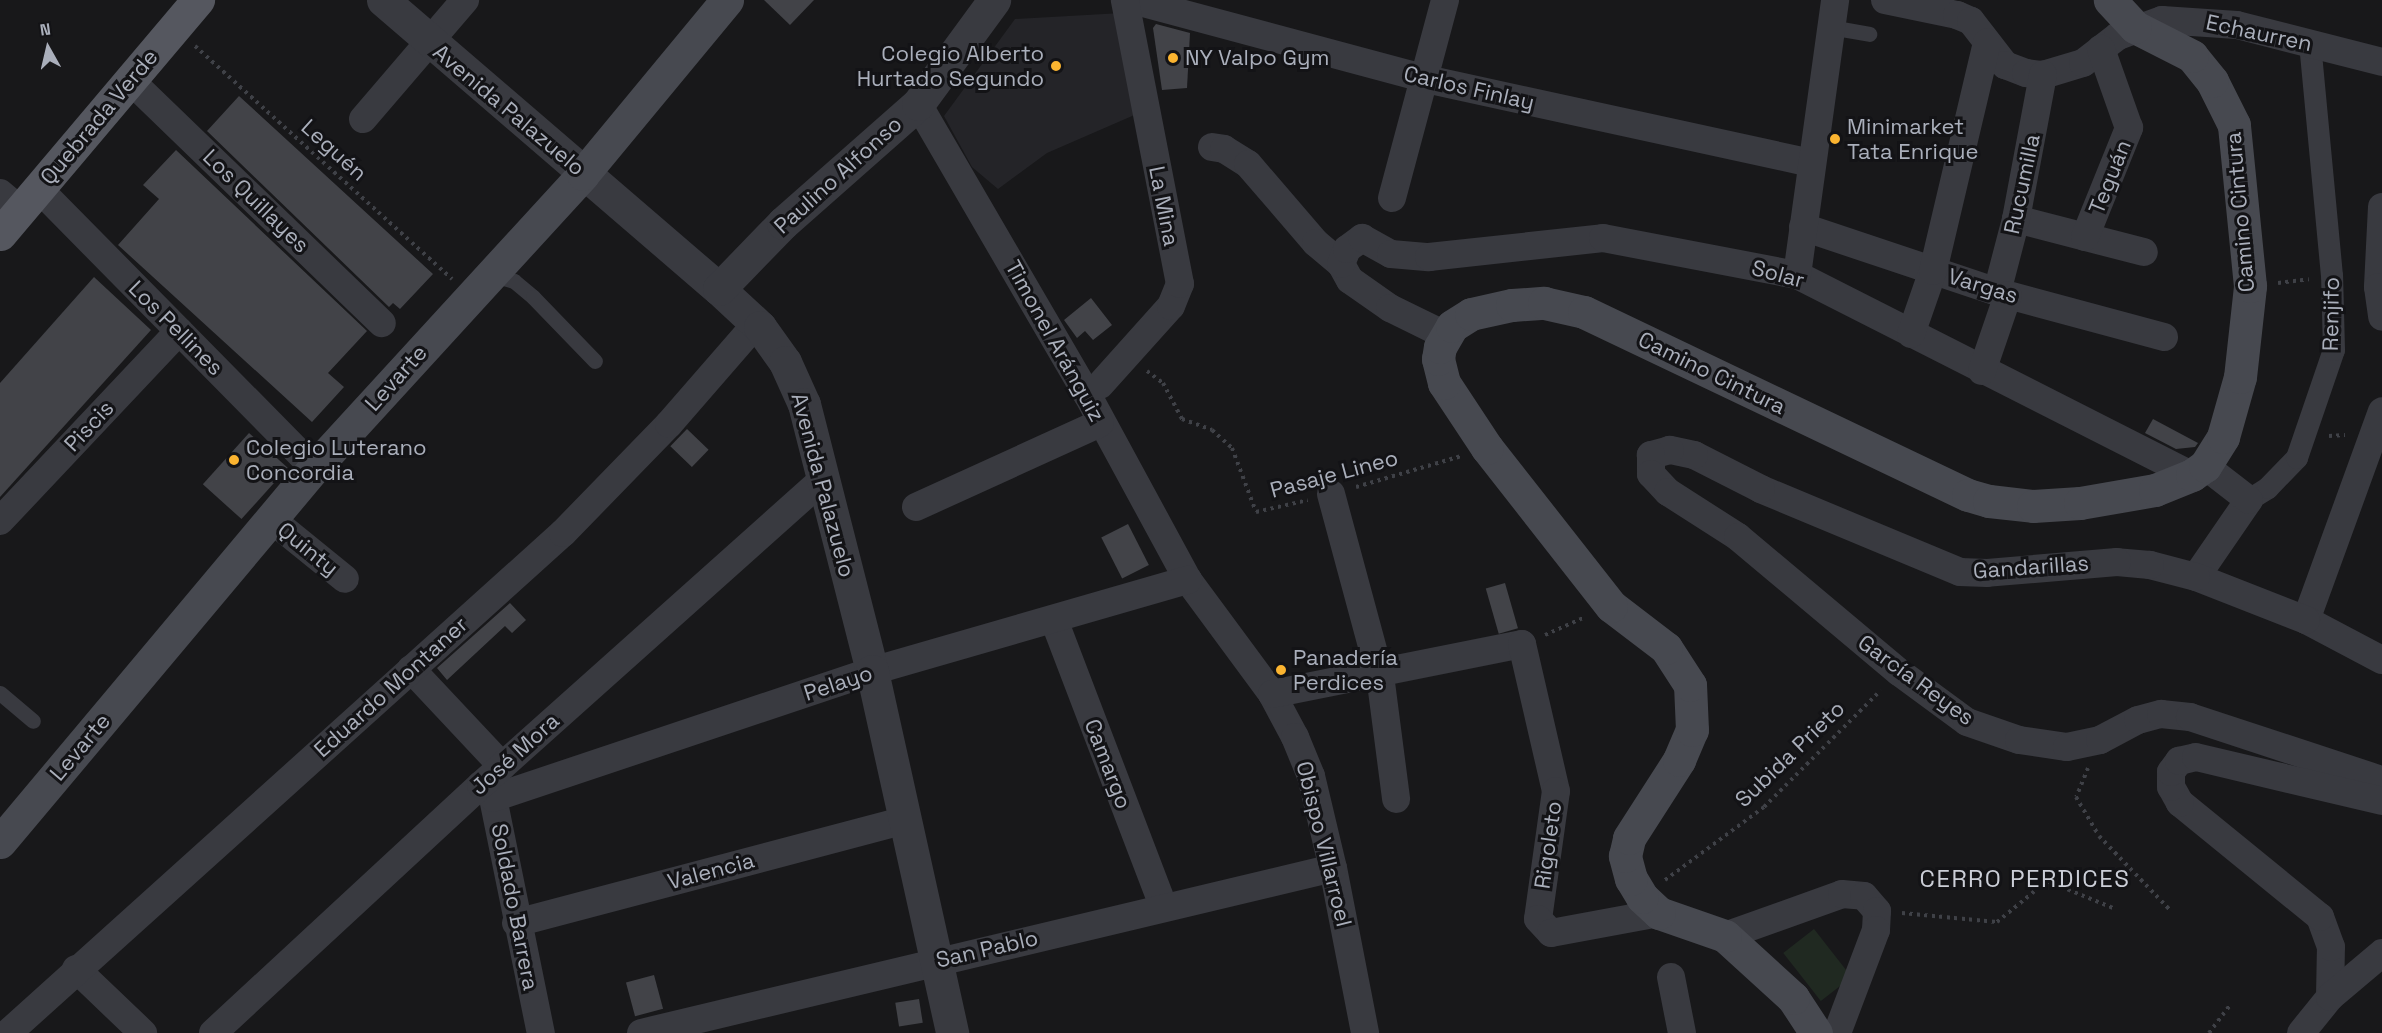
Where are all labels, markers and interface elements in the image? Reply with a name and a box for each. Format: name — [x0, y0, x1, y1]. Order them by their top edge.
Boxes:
street label: Echaurren — [2204, 9, 2314, 57]
north arrow — [18, 18, 78, 78]
text: N — [39, 19, 52, 41]
street label: Avenida Palazuelo — [428, 39, 590, 181]
place label: Colegio Alberto Hurtado Segundo — [857, 40, 1044, 92]
street label: Quebrada Verde — [35, 44, 163, 190]
place label: NY Valpo Gym — [1185, 45, 1330, 71]
marker: NY Valpo Gym — [1166, 51, 1180, 65]
marker: Colegio Alberto Hurtado Segundo — [1049, 59, 1063, 73]
street label: Carlos Finlay — [1401, 60, 1537, 116]
street label: Paulino Alfonso — [769, 111, 907, 239]
place label: Minimarket Tata Enrique — [1847, 113, 1979, 164]
street label: Leguén — [296, 114, 372, 186]
street label: Camino Cintura — [2220, 131, 2260, 293]
marker: Minimarket Tata Enrique — [1828, 132, 1842, 146]
street label: Rucumilla — [1999, 132, 2045, 236]
street label: Teguán — [2083, 136, 2137, 218]
street label: Los Quillayes — [197, 144, 315, 258]
street label: La Mina — [1143, 164, 1185, 248]
street label: Solar — [1749, 254, 1807, 294]
street label: Timonel Aránguiz — [1000, 256, 1110, 426]
street label: Vargas — [1945, 263, 2021, 309]
street label: Los Pellines — [123, 275, 229, 381]
street label: Renjifo — [2317, 277, 2345, 351]
street label: Camino Cintura — [1634, 326, 1790, 420]
street label: Levarte — [360, 340, 432, 416]
street label: Avenida Palazuelo — [786, 390, 860, 580]
street label: Piscis — [59, 395, 119, 457]
place label: Colegio Luterano Concordia — [246, 434, 427, 486]
street label: Pasaje Lineo — [1267, 444, 1401, 504]
marker: Colegio Luterano Concordia — [227, 453, 241, 467]
street label: Quinty — [272, 517, 344, 581]
street label: Gandarillas — [1972, 550, 2090, 584]
street label: Eduardo Montaner — [309, 611, 473, 763]
street label: García Reyes — [1853, 629, 1979, 731]
place label: Panadería Perdices — [1293, 644, 1398, 696]
street label: Pelayo — [800, 660, 876, 706]
marker: Panadería Perdices — [1274, 663, 1288, 677]
street label: Subida Prieto — [1730, 695, 1850, 813]
street label: Levarte — [44, 708, 116, 786]
street label: José Mora — [465, 708, 565, 800]
street label: Camargo — [1079, 715, 1137, 813]
street label: Obispo Villarroel — [1291, 758, 1357, 930]
street label: Rigoleto — [1529, 799, 1567, 891]
street label: Soldado Barrera — [486, 821, 544, 993]
street label: Valencia — [665, 847, 757, 895]
district label: CERRO PERDICES — [1920, 865, 2130, 893]
street label: San Pablo — [933, 924, 1041, 974]

